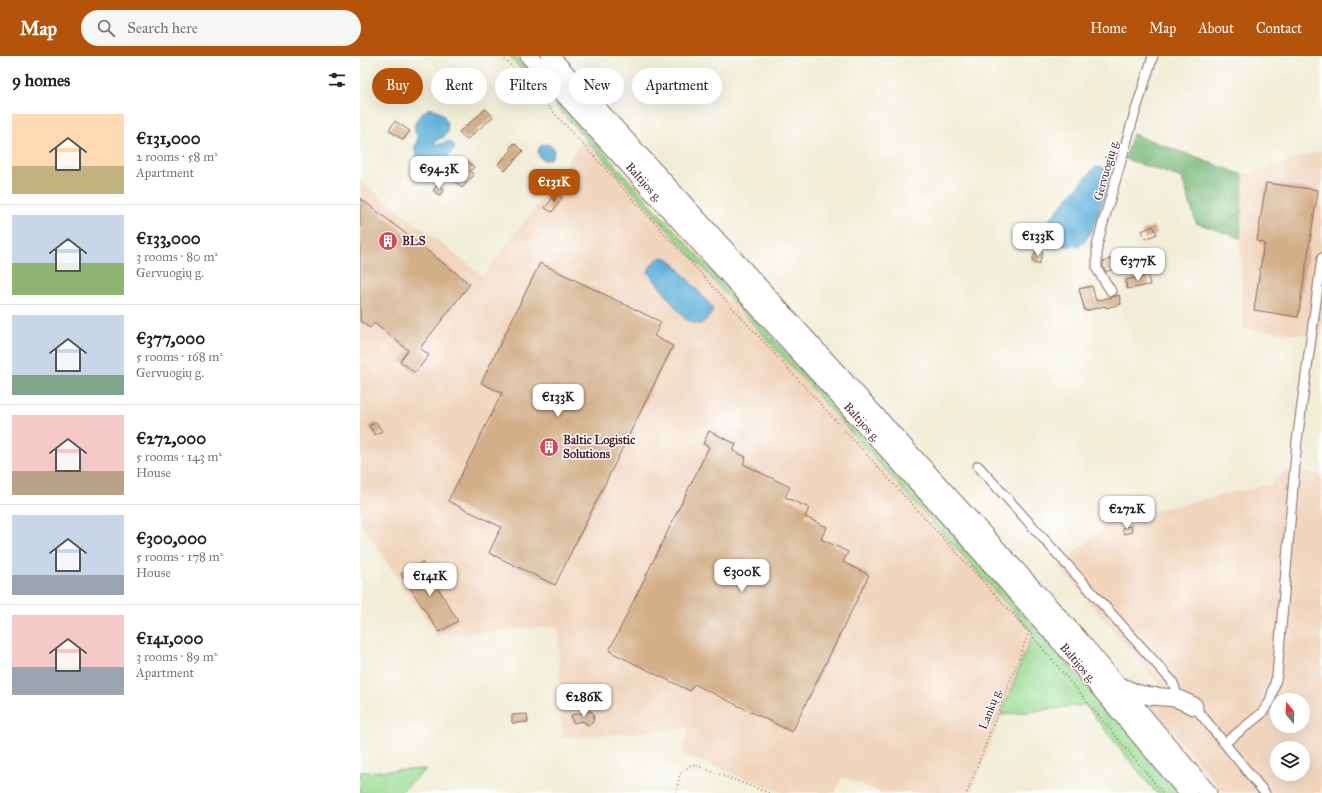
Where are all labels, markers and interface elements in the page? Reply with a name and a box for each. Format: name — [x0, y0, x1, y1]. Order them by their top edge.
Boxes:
search box — [81, 10, 361, 46]
text: Map — [20, 17, 57, 40]
icon: search — [95, 17, 117, 39]
text: Search here — [127, 19, 198, 37]
text: Home — [1090, 20, 1127, 37]
text: Map — [1149, 20, 1176, 37]
text: About — [1198, 20, 1234, 37]
text: Contact — [1256, 20, 1302, 37]
chip: Buy — [372, 68, 423, 104]
chip: Rent — [431, 68, 487, 104]
chip: Filters — [495, 68, 561, 104]
chip: New — [569, 68, 624, 104]
chip: Apartment — [632, 68, 722, 104]
icon: filters — [326, 69, 348, 91]
text: 9 homes — [12, 70, 70, 91]
text: €131,000 — [136, 128, 201, 149]
icon: home — [44, 130, 92, 178]
street label: Gervuogių g. — [1091, 138, 1122, 202]
text: 2 rooms · 58 m² — [136, 149, 218, 165]
pin: €94.3K — [406, 156, 472, 190]
street label: Baltijos g. — [622, 160, 665, 205]
text: €94.3K — [419, 161, 459, 177]
text: Apartment — [136, 165, 194, 181]
pin: €131K — [526, 169, 582, 203]
text: €131K — [538, 174, 570, 190]
pin: €133K — [1010, 223, 1066, 257]
text: €133,000 — [136, 228, 201, 249]
text: €133K — [1022, 228, 1054, 244]
building icon: BLS — [377, 230, 399, 252]
icon: home — [44, 231, 92, 279]
place label: BLS — [402, 234, 426, 248]
pin: €377K — [1110, 248, 1166, 282]
text: 3 rooms · 80 m² — [136, 249, 218, 265]
text: €377K — [1120, 253, 1156, 269]
text: Gervuogių g. — [136, 265, 204, 281]
text: €377,000 — [136, 328, 205, 349]
icon: home — [44, 331, 92, 379]
text: 5 rooms · 168 m² — [136, 349, 223, 365]
text: Gervuogių g. — [136, 365, 204, 381]
pin: €133K — [530, 384, 586, 418]
text: €133K — [542, 389, 574, 405]
street label: Baltijos g. — [840, 400, 883, 445]
text: €272,000 — [136, 428, 206, 449]
icon: home — [44, 431, 92, 479]
place label: Baltic Logistic Solutions — [563, 433, 635, 461]
building icon: Baltic Logistic Solutions — [538, 436, 560, 458]
text: 5 rooms · 143 m² — [136, 449, 222, 465]
text: House — [136, 465, 171, 481]
pin: €272K — [1099, 496, 1155, 530]
text: €272K — [1109, 501, 1145, 517]
text: €300,000 — [136, 528, 207, 549]
icon: home — [44, 531, 92, 579]
text: 5 rooms · 178 m² — [136, 549, 224, 565]
pin: €300K — [714, 559, 770, 593]
pin: €141K — [402, 563, 458, 597]
text: €300K — [723, 564, 761, 580]
text: House — [136, 565, 171, 581]
text: €141K — [413, 568, 447, 584]
text: €141,000 — [136, 628, 203, 649]
icon: home — [44, 631, 92, 679]
street label: Baltijos g. — [1056, 640, 1099, 686]
text: 3 rooms · 89 m² — [136, 649, 218, 665]
text: Apartment — [136, 665, 194, 681]
pin: €286K — [556, 684, 612, 718]
street label: Lankų g. — [976, 686, 1005, 732]
text: €286K — [565, 689, 603, 705]
north arrow — [1270, 693, 1310, 733]
map controls — [1270, 693, 1310, 781]
button: layers — [1270, 741, 1310, 781]

